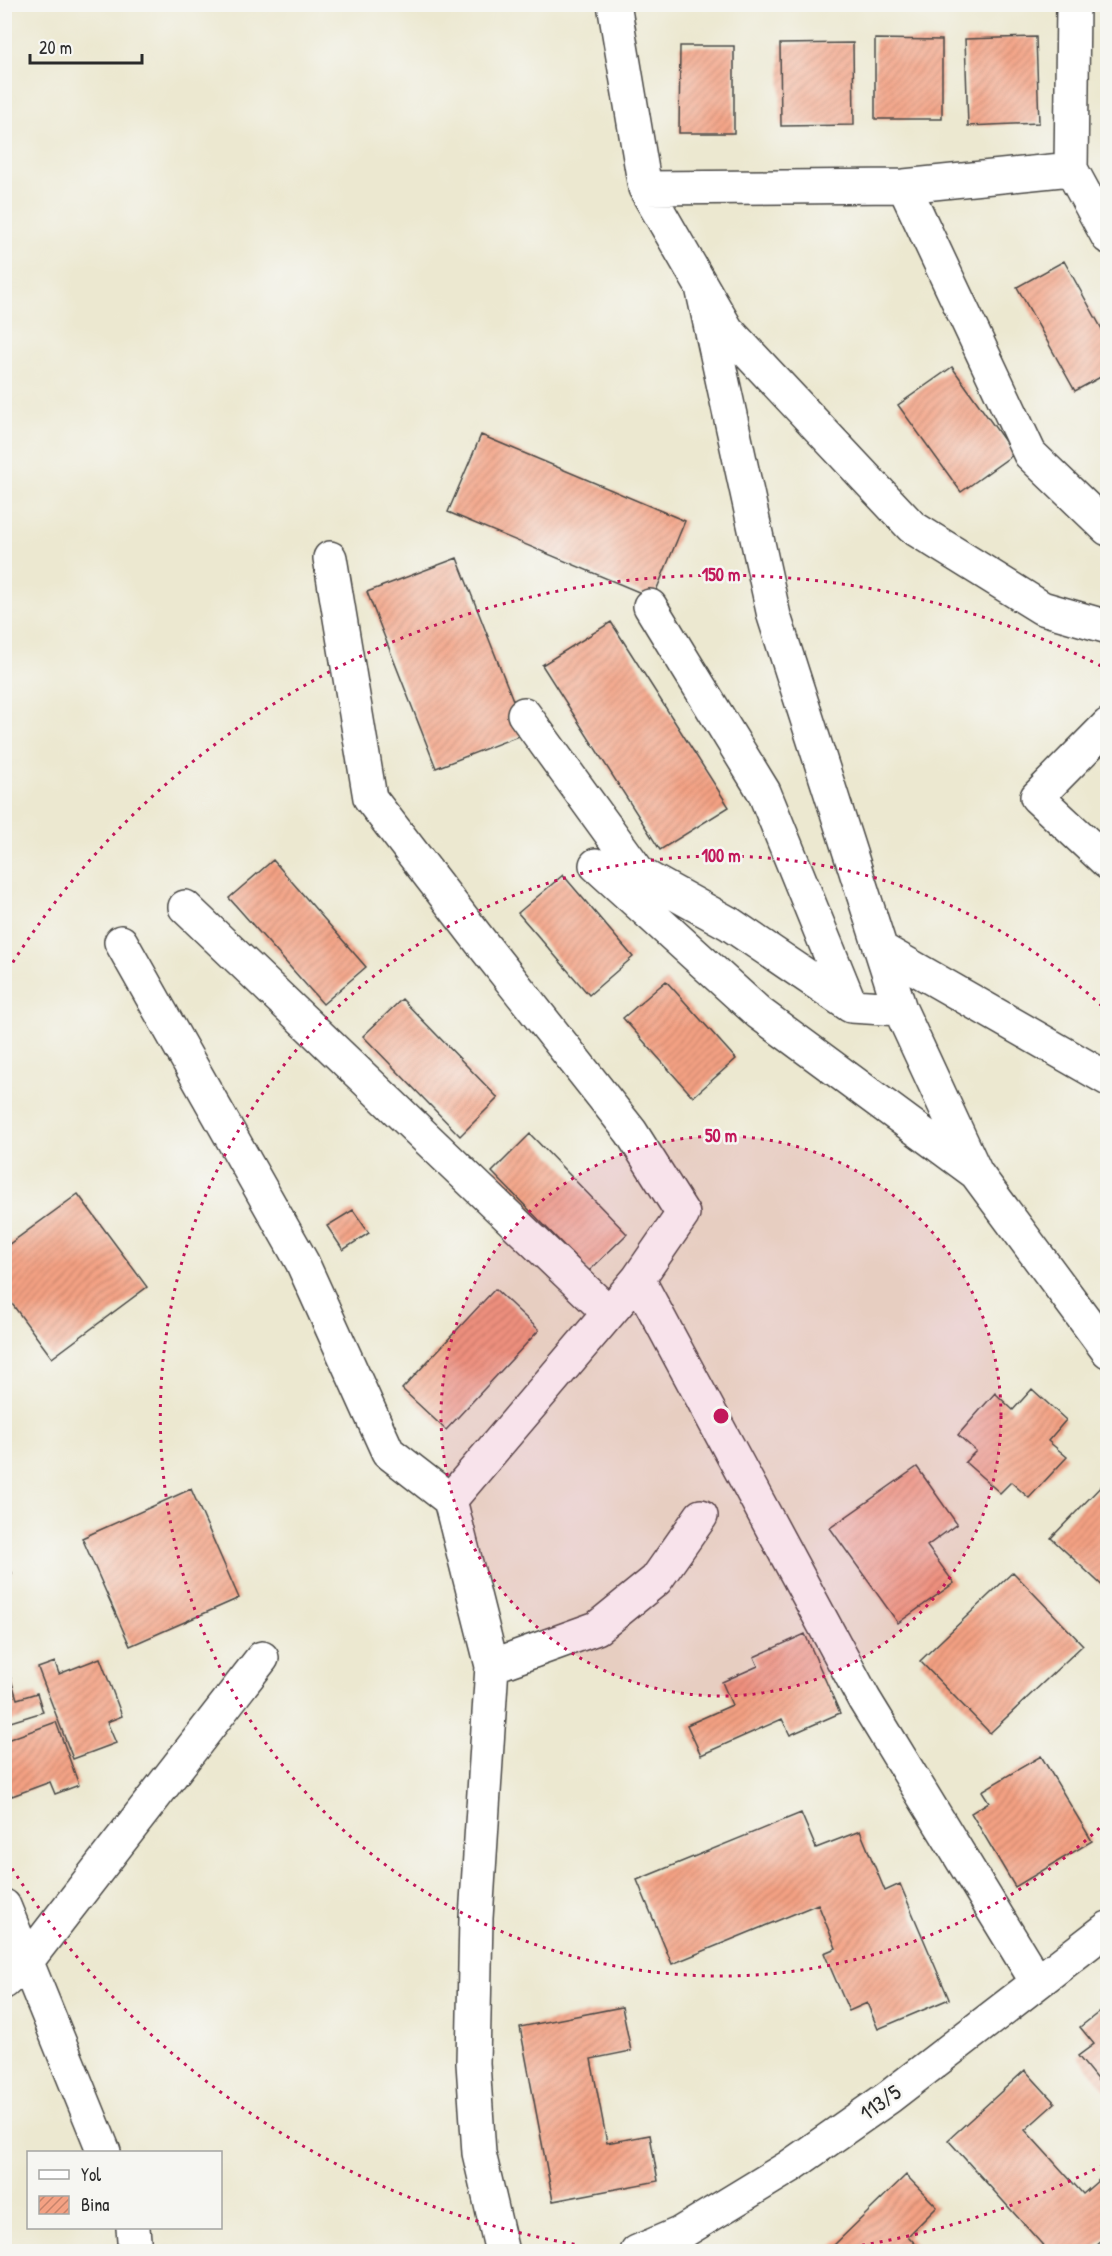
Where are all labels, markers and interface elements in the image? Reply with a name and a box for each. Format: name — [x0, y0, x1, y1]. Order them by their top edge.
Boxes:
scale bar — [30, 27, 142, 65]
text: 20 m — [39, 35, 72, 60]
text: 150 m — [702, 562, 740, 587]
text: 100 m — [701, 843, 741, 868]
text: 50 m — [705, 1123, 737, 1148]
centre of rings — [711, 1406, 731, 1426]
street label: 113/5 — [853, 2077, 907, 2127]
legend — [27, 2151, 222, 2229]
text: Yol — [81, 2162, 101, 2187]
text: Bina — [81, 2192, 109, 2217]

